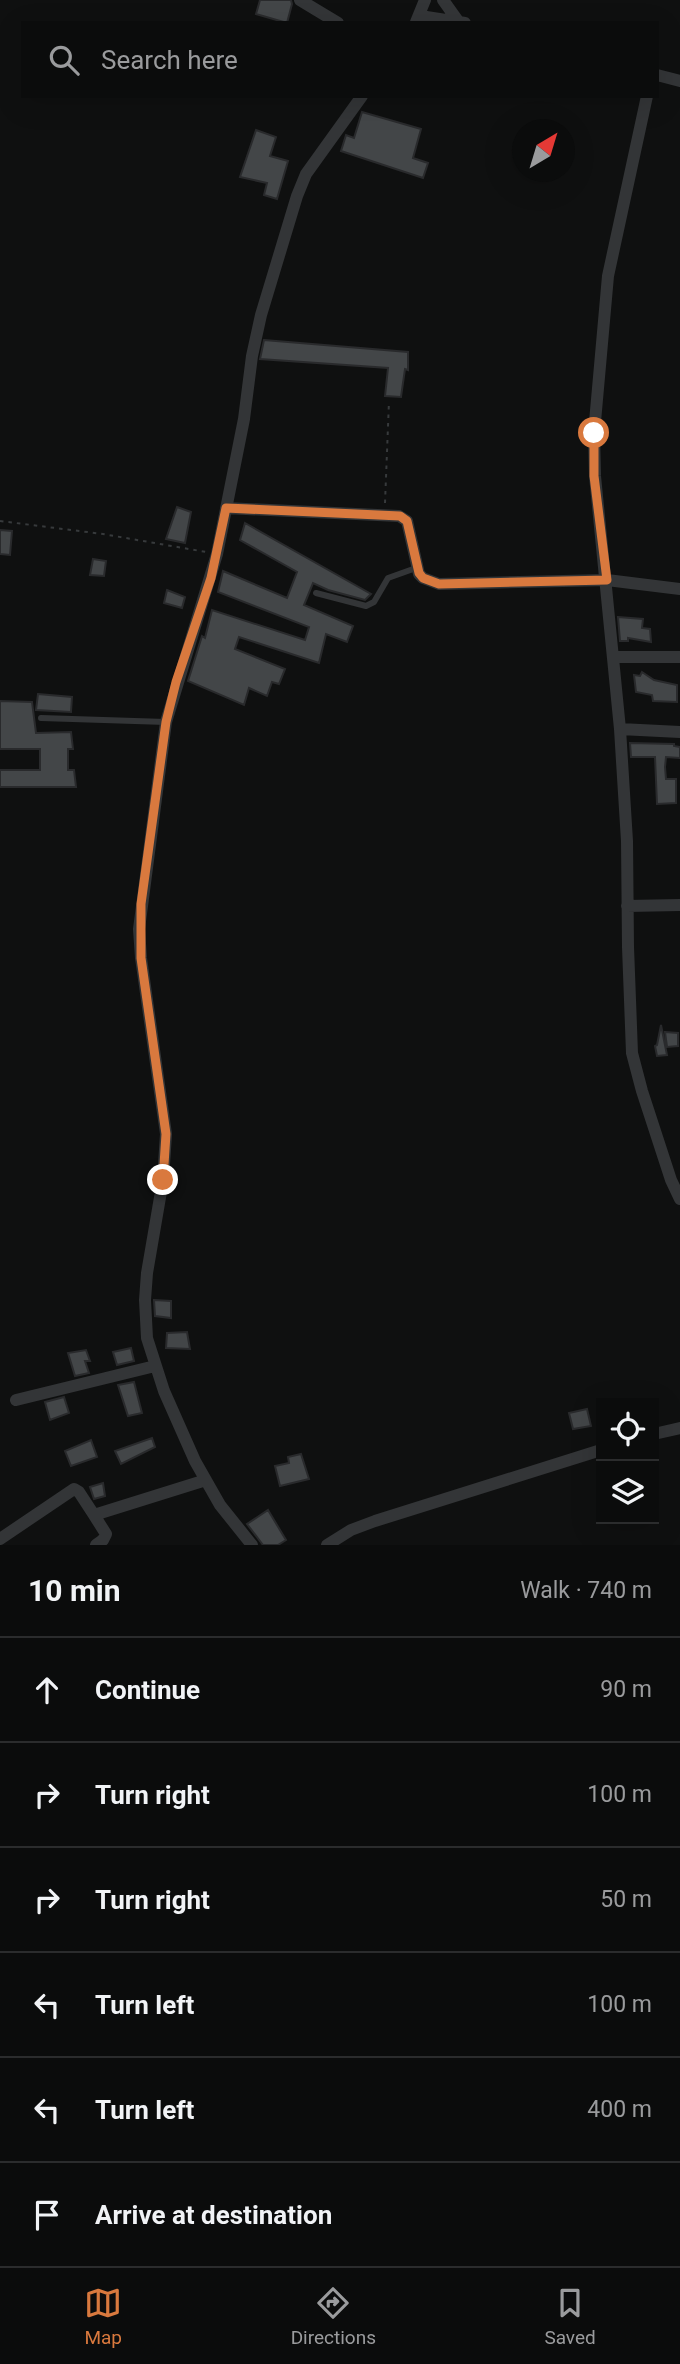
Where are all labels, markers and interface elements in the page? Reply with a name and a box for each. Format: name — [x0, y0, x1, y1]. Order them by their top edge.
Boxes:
search box — [21, 21, 659, 98]
icon: search — [45, 41, 83, 79]
text: Search here — [101, 45, 238, 75]
north arrow — [512, 119, 575, 182]
route start — [578, 417, 609, 448]
route end — [147, 1164, 178, 1195]
map controls — [596, 1398, 659, 1524]
button: locate — [596, 1398, 659, 1461]
button: layers — [596, 1461, 659, 1524]
text: 10 min — [28, 1573, 121, 1608]
text: Walk · 740 m — [520, 1577, 652, 1604]
icon: ahead — [28, 1671, 66, 1709]
text: Continue — [95, 1675, 200, 1705]
text: 90 m — [600, 1676, 652, 1703]
icon: right — [28, 1776, 66, 1814]
text: Turn right — [95, 1780, 210, 1810]
text: 100 m — [587, 1781, 652, 1808]
icon: right — [28, 1881, 66, 1919]
text: Turn right — [95, 1885, 210, 1915]
text: 50 m — [600, 1886, 652, 1913]
icon: left — [28, 1986, 66, 2024]
text: Turn left — [95, 1990, 194, 2020]
text: 100 m — [587, 1991, 652, 2018]
icon: left — [28, 2091, 66, 2129]
text: Turn left — [95, 2095, 194, 2125]
text: 400 m — [587, 2096, 652, 2123]
icon: arrive — [28, 2196, 66, 2234]
text: Arrive at destination — [95, 2200, 332, 2230]
tab: Map — [84, 2284, 122, 2349]
tab: Directions — [291, 2284, 376, 2349]
tab: Saved — [544, 2284, 596, 2349]

